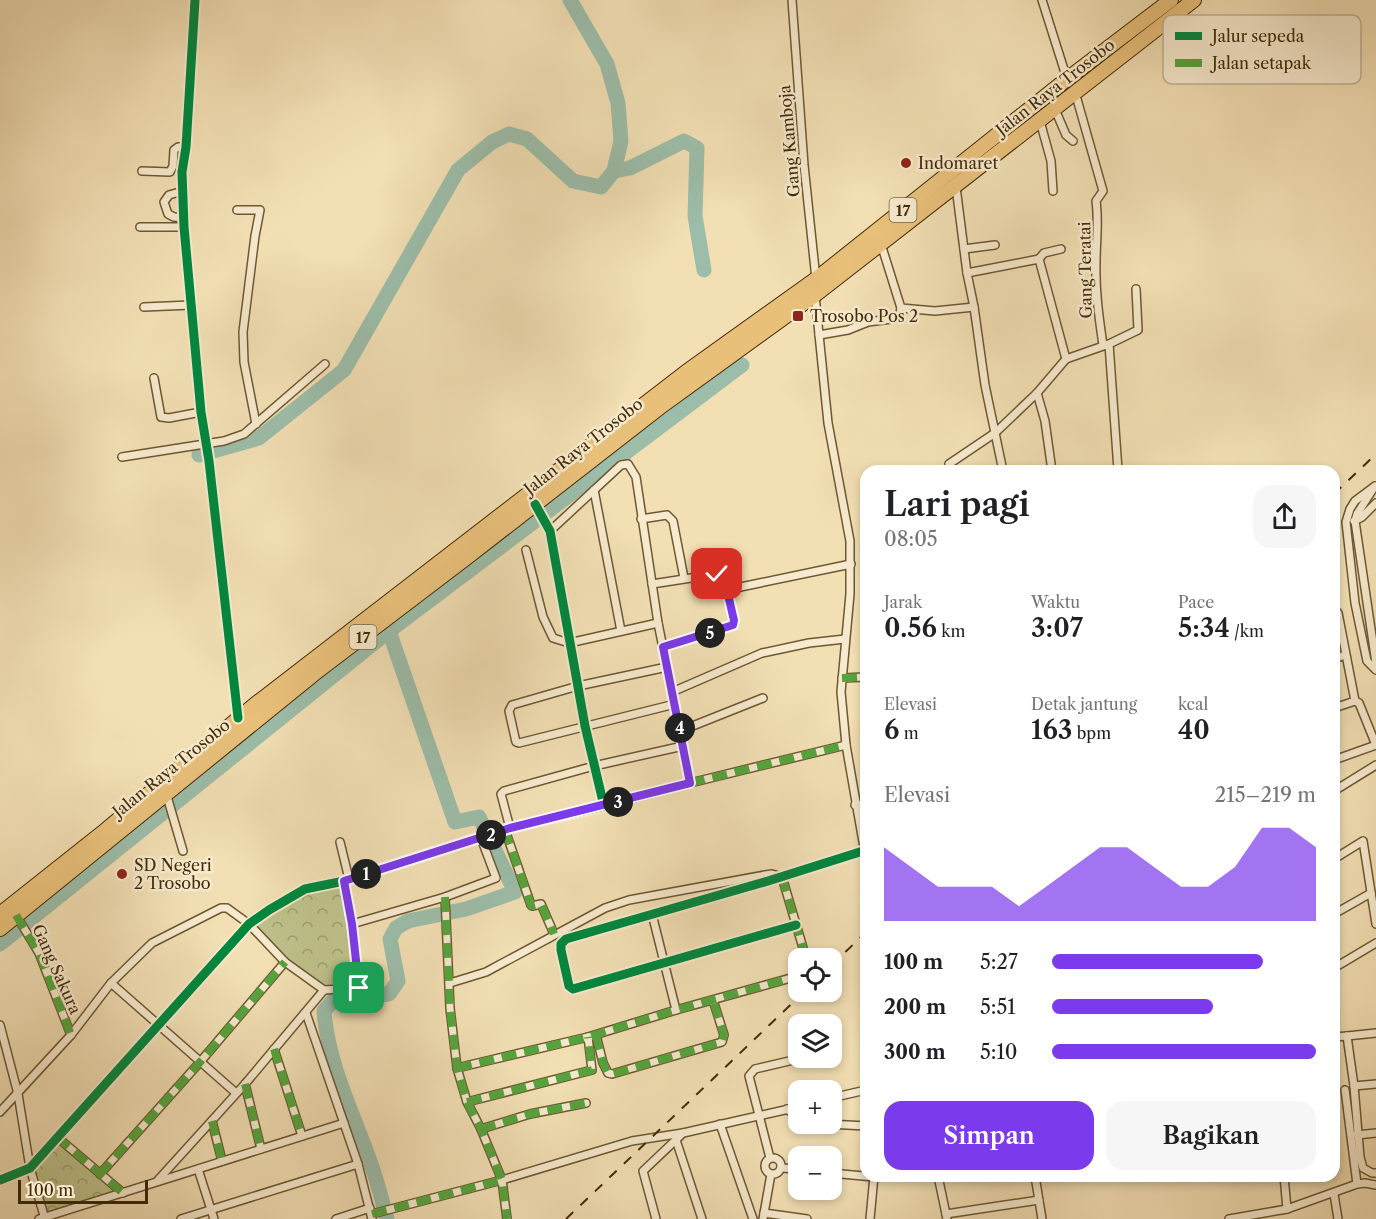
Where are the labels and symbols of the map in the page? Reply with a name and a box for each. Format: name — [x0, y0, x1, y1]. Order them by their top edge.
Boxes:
legend — [1163, 15, 1361, 84]
text: Jalur sepeda — [1209, 26, 1305, 46]
street label: Jalan Raya Trosobo — [989, 34, 1119, 141]
text: Jalan setapak — [1209, 53, 1312, 73]
street label: Gang Kamboja — [774, 84, 804, 198]
place label: Indomaret — [918, 153, 998, 173]
marker: Indomaret — [899, 156, 913, 170]
road number: 17 — [890, 198, 916, 222]
street label: Gang Teratai — [1074, 221, 1096, 319]
place label: Trosobo Pos 2 — [810, 306, 918, 326]
marker: Trosobo Pos 2 — [791, 309, 805, 323]
street label: Jalan Raya Trosobo — [517, 393, 647, 500]
pin — [691, 548, 742, 599]
pin: 5 — [695, 618, 725, 648]
road number: 17 — [350, 625, 376, 649]
pin: 4 — [665, 713, 695, 743]
street label: Jalan Raya Trosobo — [106, 714, 234, 823]
pin: 3 — [603, 787, 633, 817]
pin: 2 — [476, 820, 506, 850]
place label: SD Negeri 2 Trosobo — [134, 855, 212, 893]
pin: 1 — [351, 859, 381, 889]
marker: SD Negeri 2 Trosobo — [115, 867, 129, 881]
street label: Gang Sakura — [28, 921, 86, 1018]
pin — [333, 962, 384, 1013]
scale bar — [18, 1177, 148, 1204]

